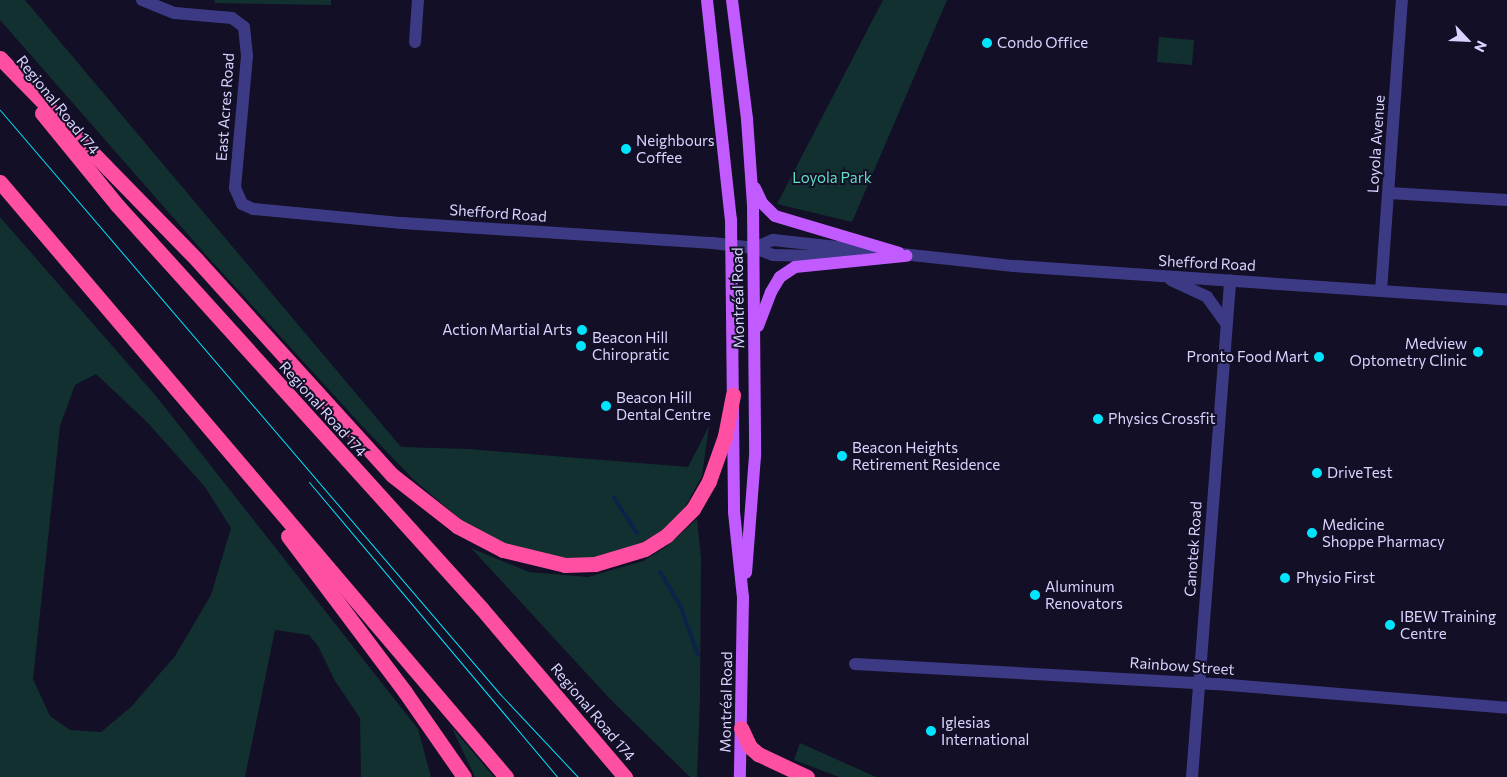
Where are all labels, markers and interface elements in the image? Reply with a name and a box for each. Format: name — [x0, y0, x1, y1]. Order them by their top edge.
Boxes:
north arrow — [1442, 15, 1492, 65]
place label: Condo Office — [997, 34, 1088, 52]
marker: Condo Office — [981, 37, 993, 49]
text: N — [1471, 38, 1491, 55]
street label: Regional Road 174 — [13, 52, 103, 158]
street label: East Acres Road — [212, 52, 238, 162]
street label: Loyola Avenue — [1364, 94, 1388, 194]
place label: Neighbours Coffee — [636, 131, 715, 166]
marker: Neighbours Coffee — [620, 143, 632, 155]
park label: Loyola Park — [792, 169, 872, 187]
street label: Shefford Road — [449, 201, 547, 225]
street label: Montréal Road — [728, 247, 748, 349]
street label: Shefford Road — [1158, 251, 1256, 275]
place label: Action Martial Arts — [442, 321, 572, 339]
marker: Action Martial Arts — [576, 324, 588, 336]
place label: Beacon Hill Chiropratic — [592, 328, 669, 363]
place label: Medview Optometry Clinic — [1350, 334, 1467, 369]
marker: Beacon Hill Chiropratic — [574, 339, 588, 353]
marker: Medview Optometry Clinic — [1471, 345, 1485, 359]
place label: Pronto Food Mart — [1186, 348, 1309, 366]
marker: Pronto Food Mart — [1313, 351, 1325, 363]
street label: Regional Road 174 — [276, 358, 370, 460]
place label: Beacon Hill Dental Centre — [616, 388, 711, 423]
marker: Beacon Hill Dental Centre — [600, 400, 612, 412]
place label: Physics Crossfit — [1108, 410, 1216, 428]
marker: Physics Crossfit — [1092, 413, 1104, 425]
place label: Beacon Heights Retirement Residence — [852, 438, 1000, 473]
marker: Beacon Heights Retirement Residence — [836, 450, 848, 462]
place label: DriveTest — [1327, 464, 1393, 482]
marker: DriveTest — [1311, 467, 1323, 479]
street label: Canotek Road — [1181, 501, 1205, 597]
place label: Medicine Shoppe Pharmacy — [1322, 515, 1445, 550]
marker: Medicine Shoppe Pharmacy — [1306, 527, 1318, 539]
place label: Physio First — [1296, 569, 1375, 587]
marker: Physio First — [1278, 571, 1292, 585]
place label: Aluminum Renovators — [1045, 577, 1123, 612]
marker: Aluminum Renovators — [1029, 589, 1041, 601]
place label: IBEW Training Centre — [1400, 607, 1496, 642]
marker: IBEW Training Centre — [1384, 619, 1396, 631]
street label: Montréal Road — [716, 651, 736, 753]
street label: Rainbow Street — [1129, 653, 1235, 679]
street label: Regional Road 174 — [547, 660, 639, 764]
place label: Iglesias International — [941, 713, 1029, 748]
marker: Iglesias International — [925, 725, 937, 737]

